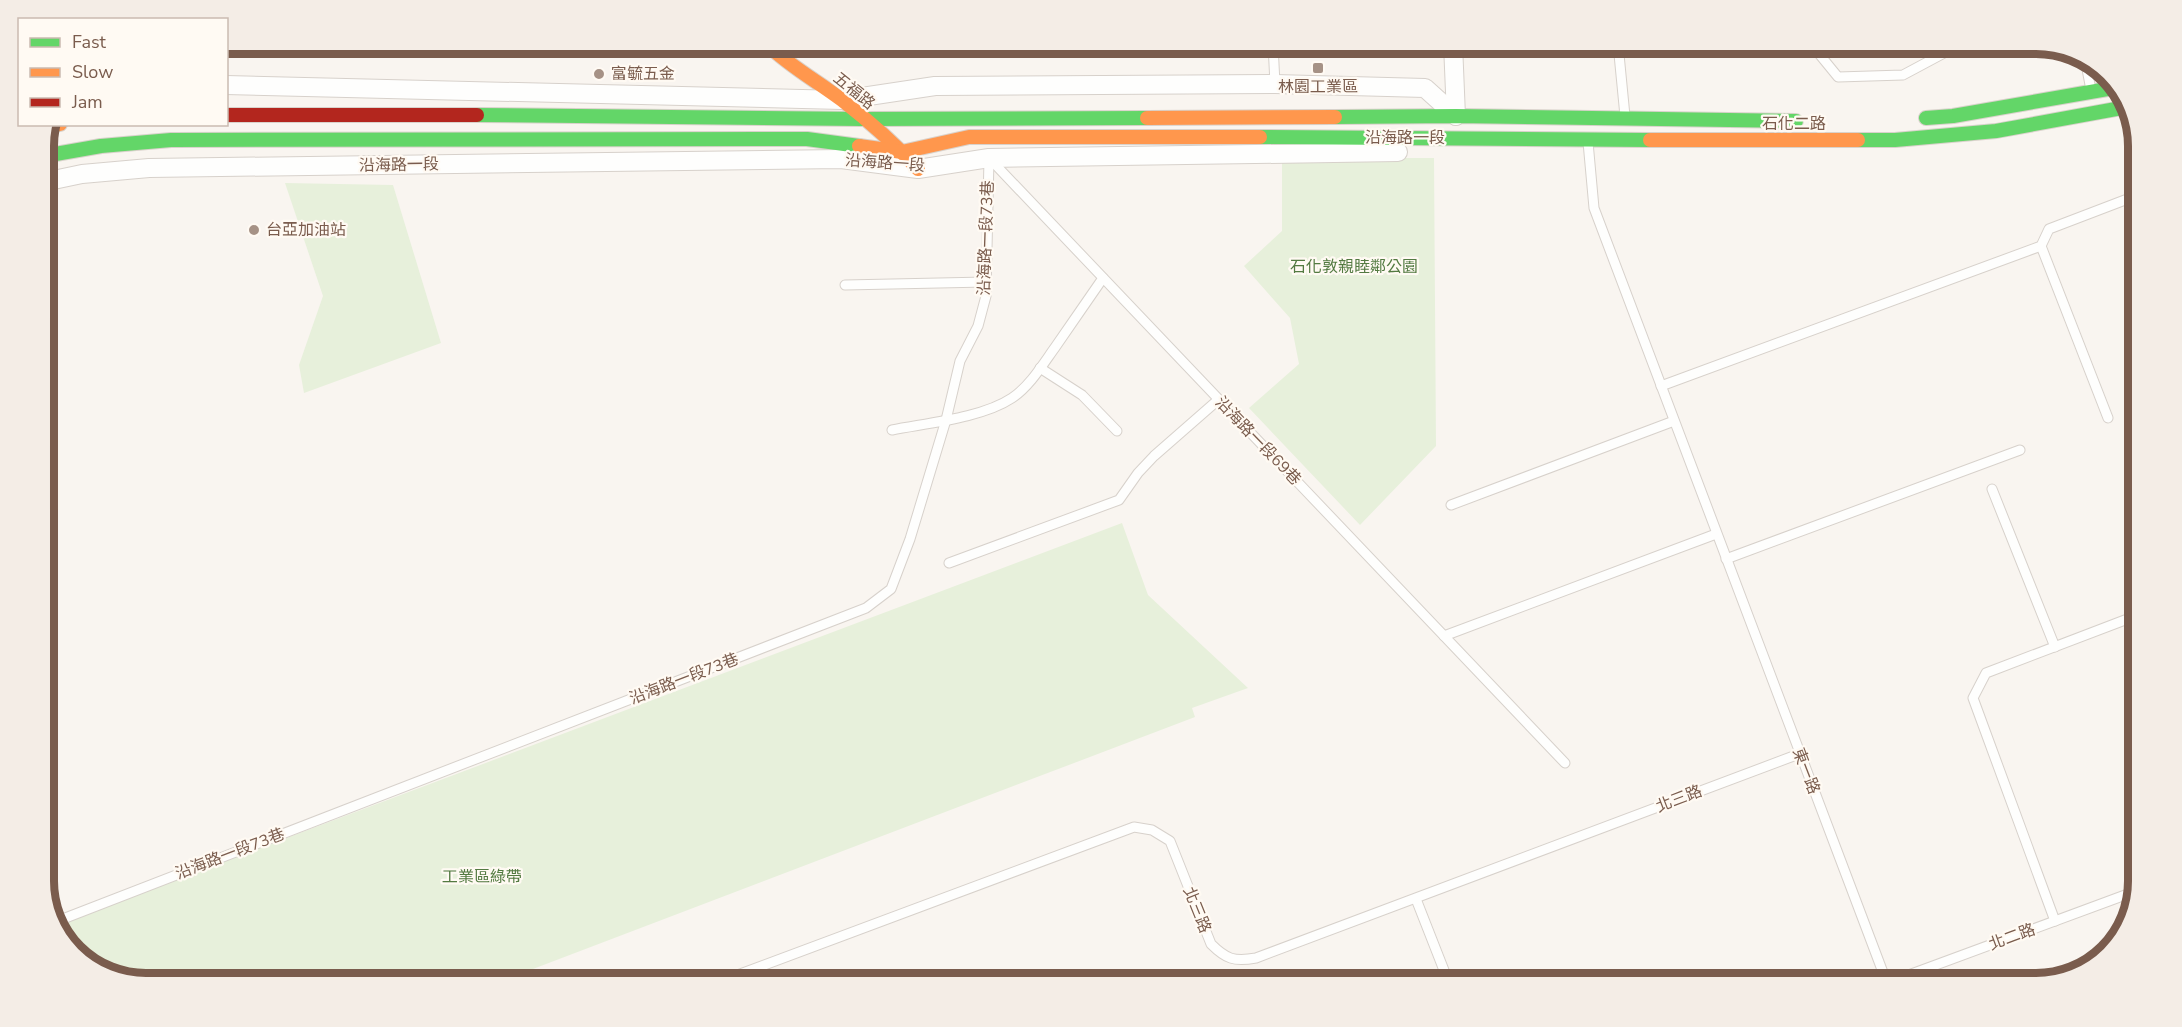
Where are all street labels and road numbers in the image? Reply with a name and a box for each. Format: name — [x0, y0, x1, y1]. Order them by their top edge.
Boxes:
street label: 五福路 — [828, 67, 880, 115]
street label: 石化二路 — [1762, 113, 1826, 135]
street label: 沿海路一段 — [1365, 127, 1445, 149]
street label: 沿海路一段 — [844, 149, 926, 177]
street label: 沿海路一段 — [359, 153, 439, 177]
street label: 沿海路一段73巷 — [973, 180, 999, 296]
street label: 沿海路一段69巷 — [1210, 392, 1306, 490]
street label: 沿海路一段73巷 — [626, 648, 742, 710]
street label: 東一路 — [1787, 745, 1825, 797]
street label: 北三路 — [1653, 780, 1705, 818]
street label: 沿海路一段73巷 — [172, 823, 288, 885]
street label: 北三路 — [1178, 884, 1216, 936]
street label: 北二路 — [1986, 918, 2038, 956]

